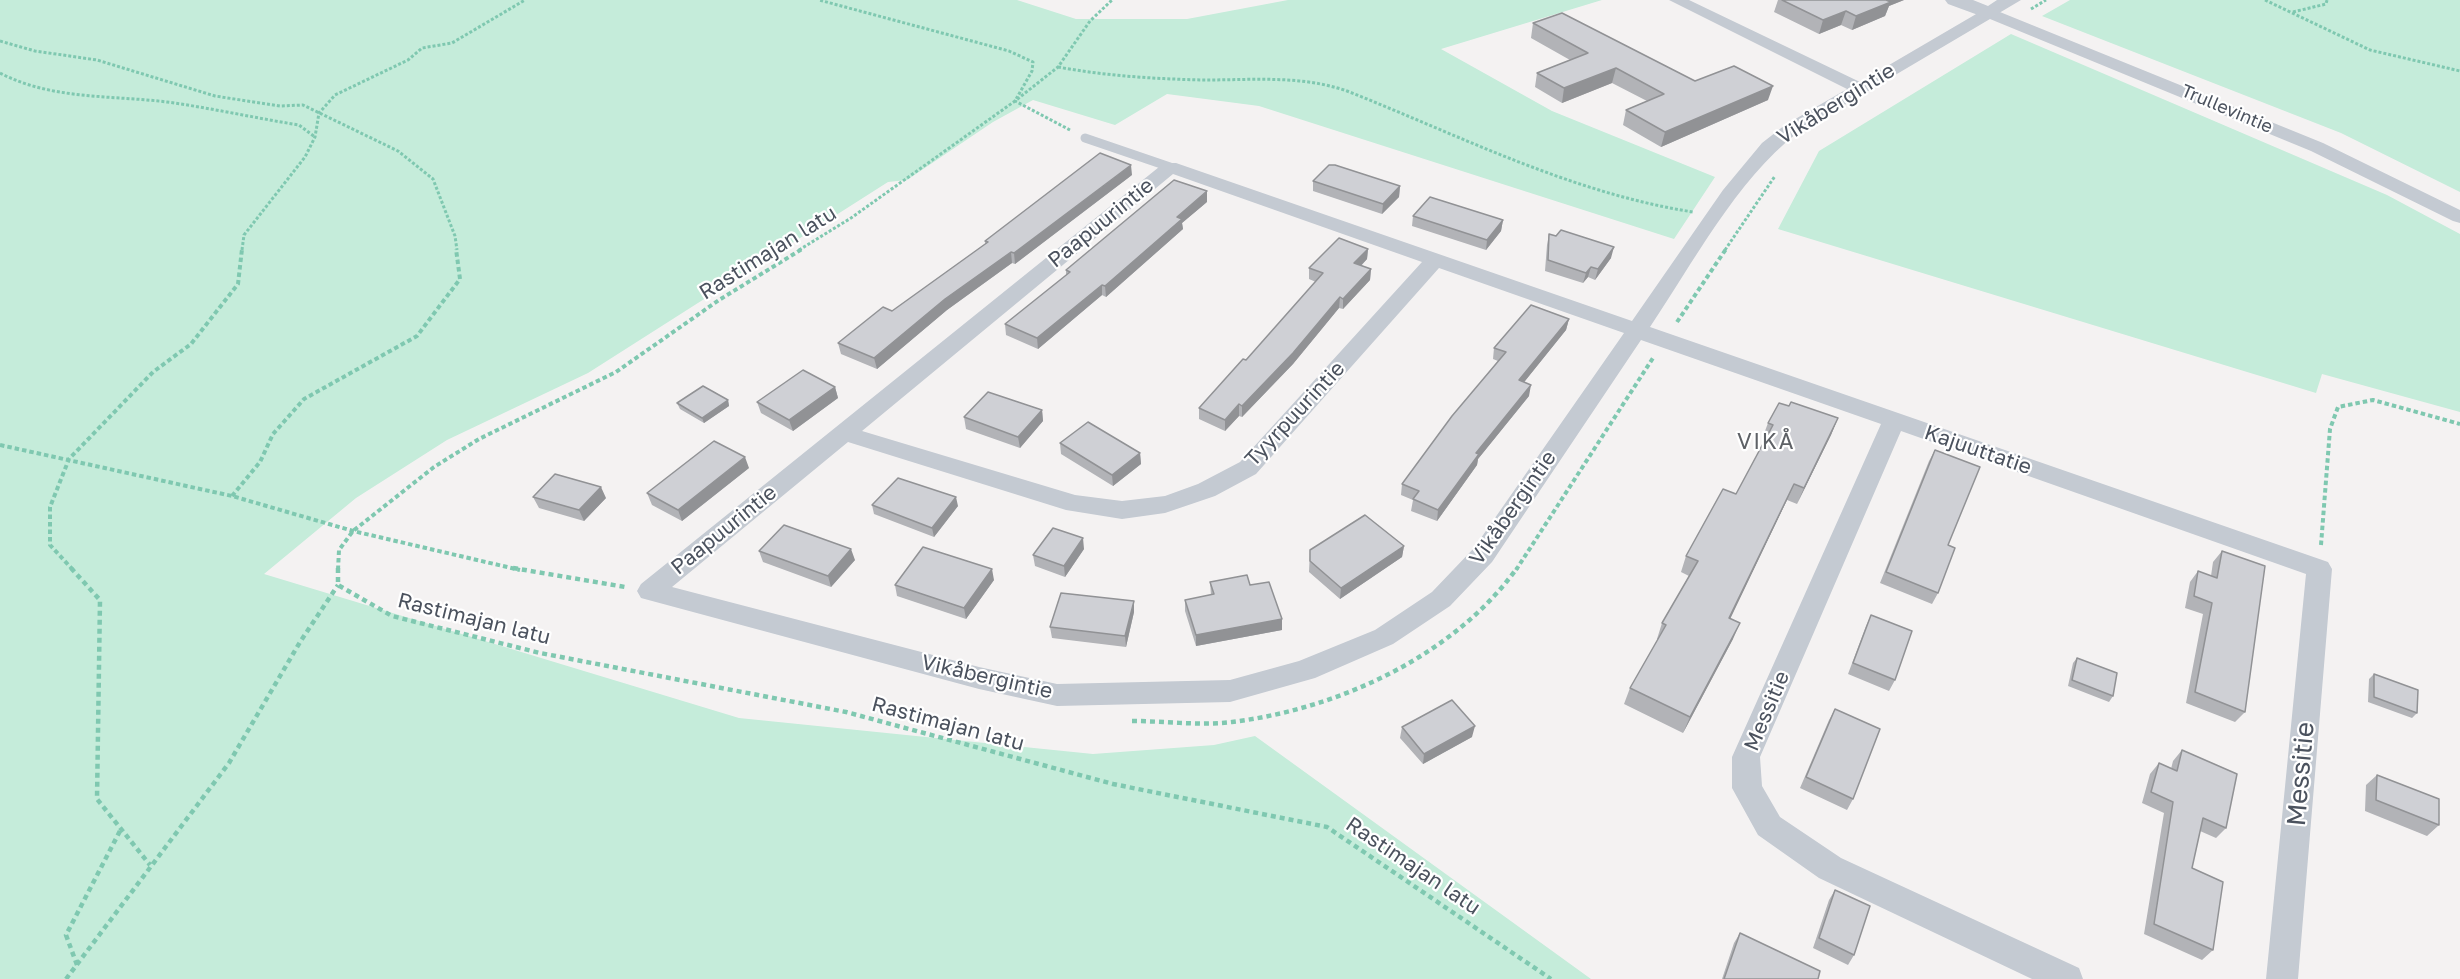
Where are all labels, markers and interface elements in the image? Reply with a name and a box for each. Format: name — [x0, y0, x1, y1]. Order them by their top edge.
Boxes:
street label: Vikåbergintie — [1773, 58, 1899, 150]
street label: Trullevintie — [2178, 80, 2276, 138]
street label: Paapuurintie — [1043, 173, 1159, 273]
street label: Rastimajan latu — [695, 201, 841, 305]
street label: Tyyrpuurintie — [1240, 356, 1350, 472]
street label: Kajuuttatie — [1921, 420, 2035, 480]
district label: VIKÅ — [1737, 429, 1795, 455]
street label: Vikåbergintie — [1464, 446, 1562, 570]
street label: Paapuurintie — [666, 480, 782, 580]
street label: Rastimajan latu — [395, 588, 553, 650]
street label: Vikåbergintie — [919, 650, 1055, 704]
street label: Messitie — [1739, 667, 1795, 755]
street label: Rastimajan latu — [869, 692, 1027, 756]
street label: Messitie — [2281, 721, 2321, 827]
street label: Rastimajan latu — [1341, 812, 1485, 920]

